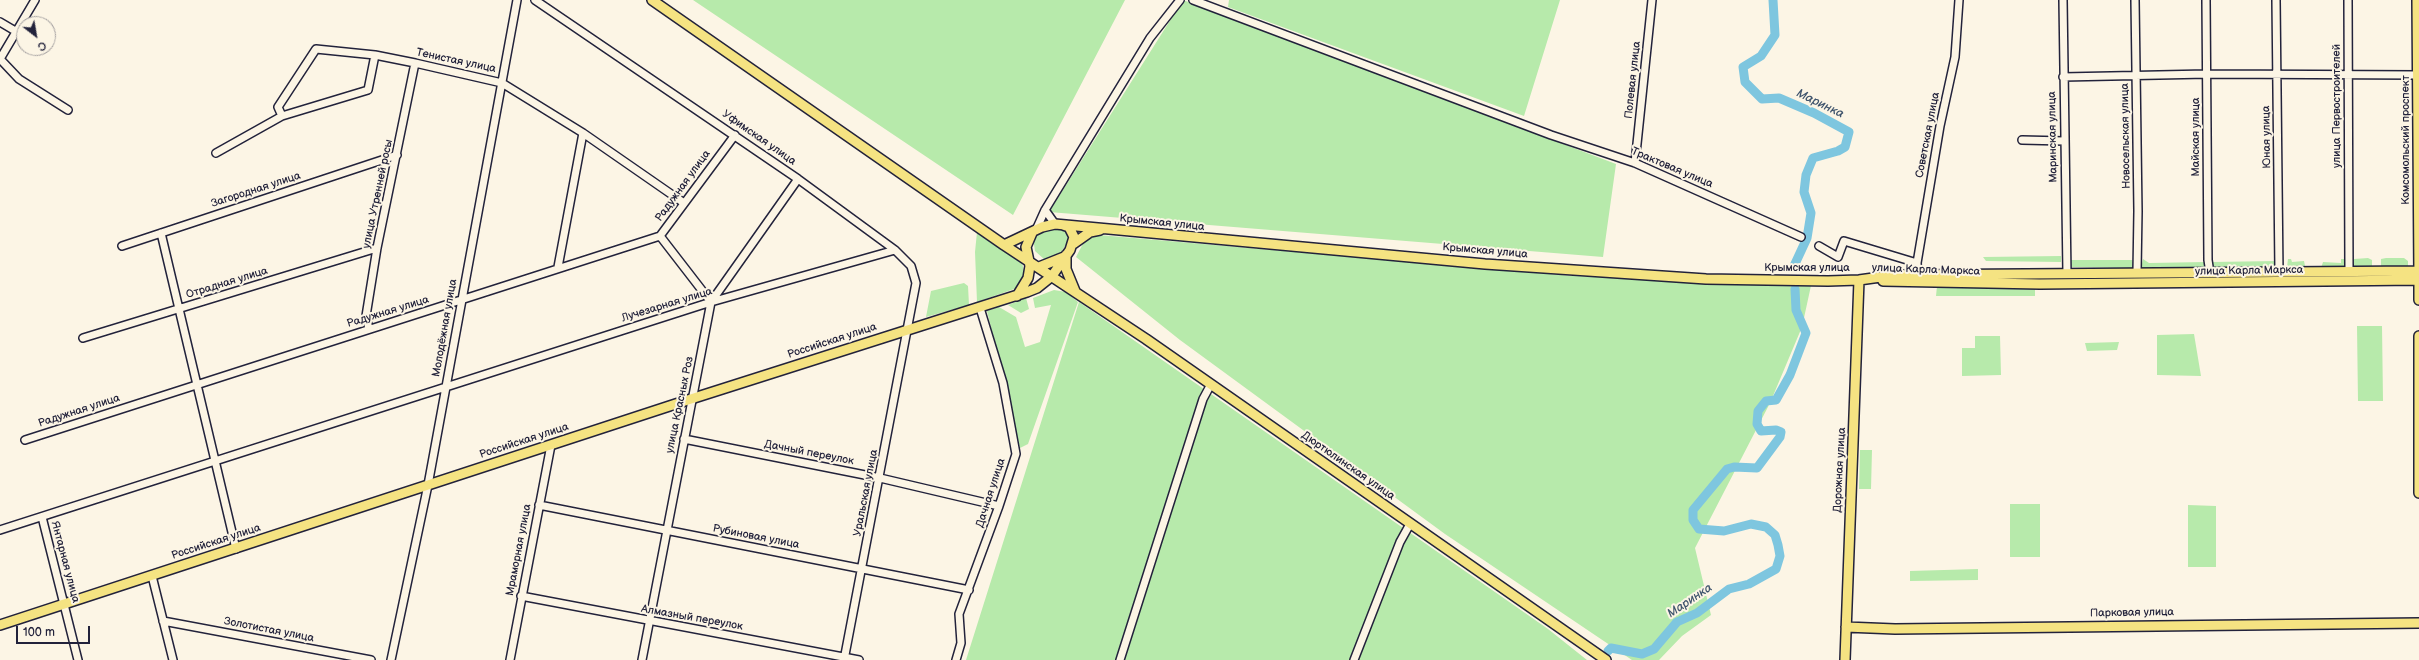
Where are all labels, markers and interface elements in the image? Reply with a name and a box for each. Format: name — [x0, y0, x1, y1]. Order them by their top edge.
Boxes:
north arrow — [16, 16, 56, 56]
text: С — [35, 38, 49, 53]
street label: Полевая улица — [1622, 41, 1644, 119]
street label: улица Первостроителей — [2330, 44, 2344, 168]
street label: Тенистая улица — [415, 46, 497, 76]
street label: Комсомольский проспект — [2399, 75, 2413, 205]
street label: Новосельская улица — [2118, 83, 2134, 189]
water label: Маринка — [1794, 86, 1846, 122]
street label: Советская улица — [1913, 91, 1943, 179]
street label: Маринская улица — [2046, 91, 2060, 183]
street label: Майская улица — [2189, 97, 2203, 177]
street label: Юная улица — [2260, 105, 2274, 169]
street label: Уфимская улица — [720, 108, 798, 168]
street label: улица Утренней росы — [360, 138, 396, 250]
street label: Трактовая улица — [1629, 145, 1715, 191]
street label: Радужная улица — [653, 148, 713, 224]
street label: Загородная улица — [210, 169, 302, 211]
street label: Крымская улица — [1119, 212, 1205, 234]
street label: Крымская улица — [1442, 241, 1528, 261]
street label: Крымская улица — [1764, 261, 1850, 275]
street label: улица Карла Маркса — [1872, 262, 1980, 278]
street label: улица Карла Маркса — [2195, 263, 2303, 279]
street label: Отрадная улица — [185, 264, 269, 302]
street label: Молодёжная улица — [430, 278, 460, 378]
street label: Лучезарная улица — [620, 285, 714, 325]
street label: Радужная улица — [345, 293, 431, 331]
street label: Российская улица — [786, 320, 878, 362]
street label: улица Красных Роз — [663, 355, 697, 455]
street label: Радужная улица — [36, 392, 122, 430]
street label: Российская улица — [478, 420, 570, 462]
street label: Дорожная улица — [1831, 427, 1849, 513]
street label: Дюртюлинская улица — [1299, 429, 1397, 503]
street label: Дачный переулок — [763, 438, 855, 468]
street label: Уральская улица — [851, 448, 881, 538]
street label: Дачная улица — [974, 457, 1008, 529]
street label: Мраморная улица — [504, 503, 534, 597]
street label: Янтарная улица — [48, 520, 82, 604]
street label: Российская улица — [170, 521, 262, 563]
street label: Рубиновая улица — [712, 522, 800, 552]
water label: Маринка — [1665, 581, 1715, 621]
street label: Алмазный переулок — [640, 603, 744, 633]
street label: Парковая улица — [2090, 606, 2174, 620]
street label: Золотистая улица — [223, 615, 315, 645]
scale bar — [18, 618, 92, 644]
text: 100 m — [23, 625, 55, 640]

